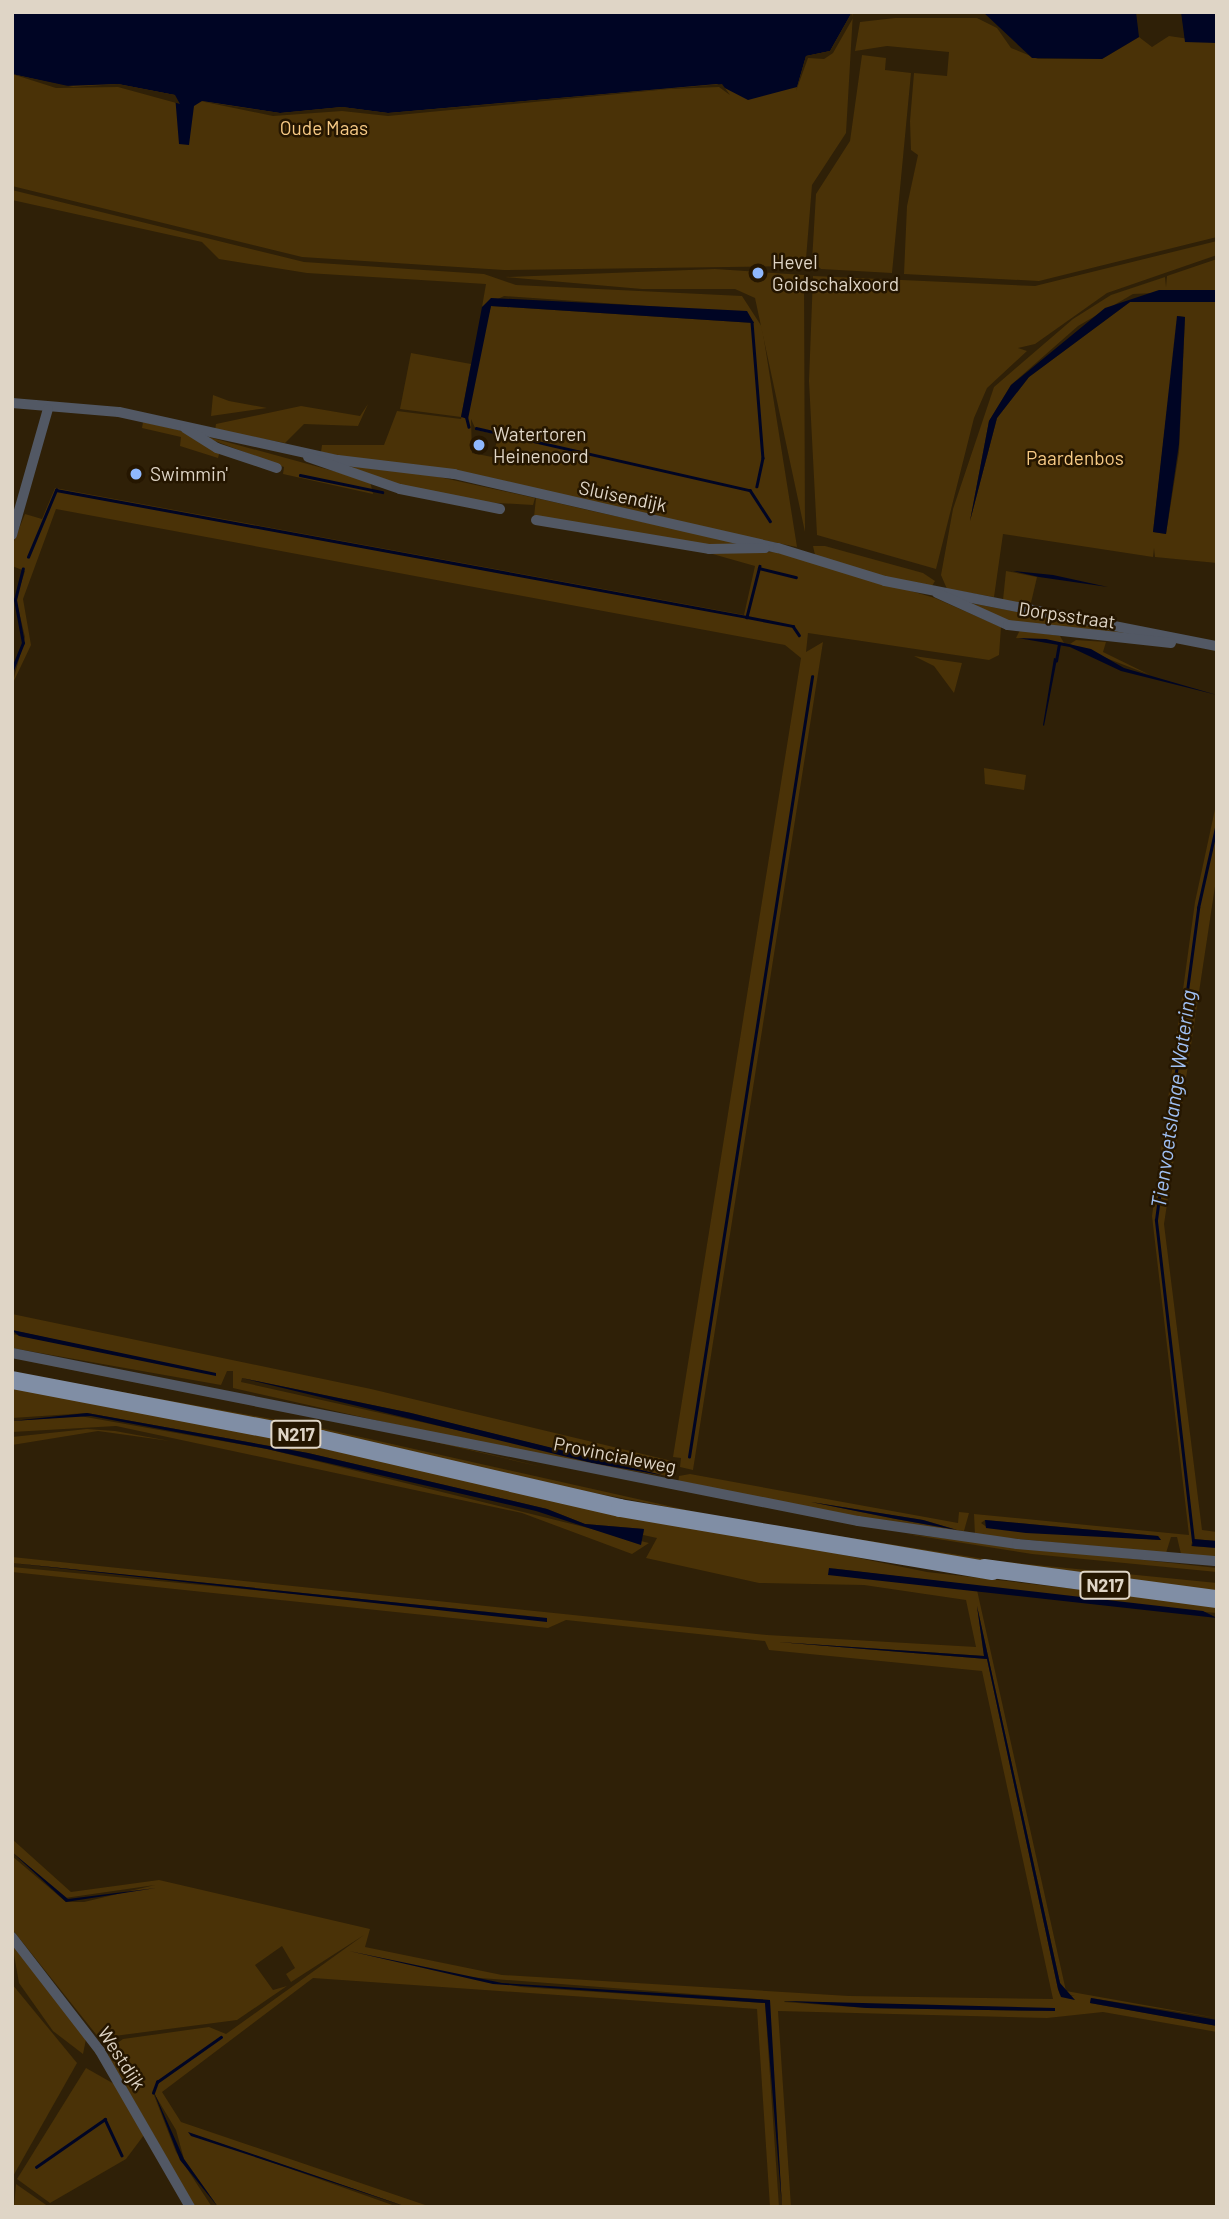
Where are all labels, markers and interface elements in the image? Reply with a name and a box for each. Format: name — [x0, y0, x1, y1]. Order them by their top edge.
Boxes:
park label: Oude Maas — [280, 117, 368, 139]
place label: Hevel Goidschalxoord — [772, 251, 899, 295]
marker: Hevel Goidschalxoord — [750, 265, 766, 281]
place label: Watertoren Heinenoord — [493, 423, 589, 467]
marker: Watertoren Heinenoord — [471, 437, 487, 453]
park label: Paardenbos — [1026, 447, 1124, 469]
place label: Swimmin' — [150, 463, 228, 485]
marker: Swimmin' — [128, 466, 144, 482]
street label: Sluisendijk — [577, 476, 669, 516]
street label: Dorpsstraat — [1017, 597, 1117, 633]
water label: Tienvoetslange Watering — [1145, 988, 1201, 1210]
road number: N217 — [270, 1420, 322, 1448]
street label: Provincialeweg — [552, 1432, 678, 1478]
road number: N217 — [1079, 1570, 1131, 1600]
street label: Westdijk — [93, 2022, 151, 2094]

